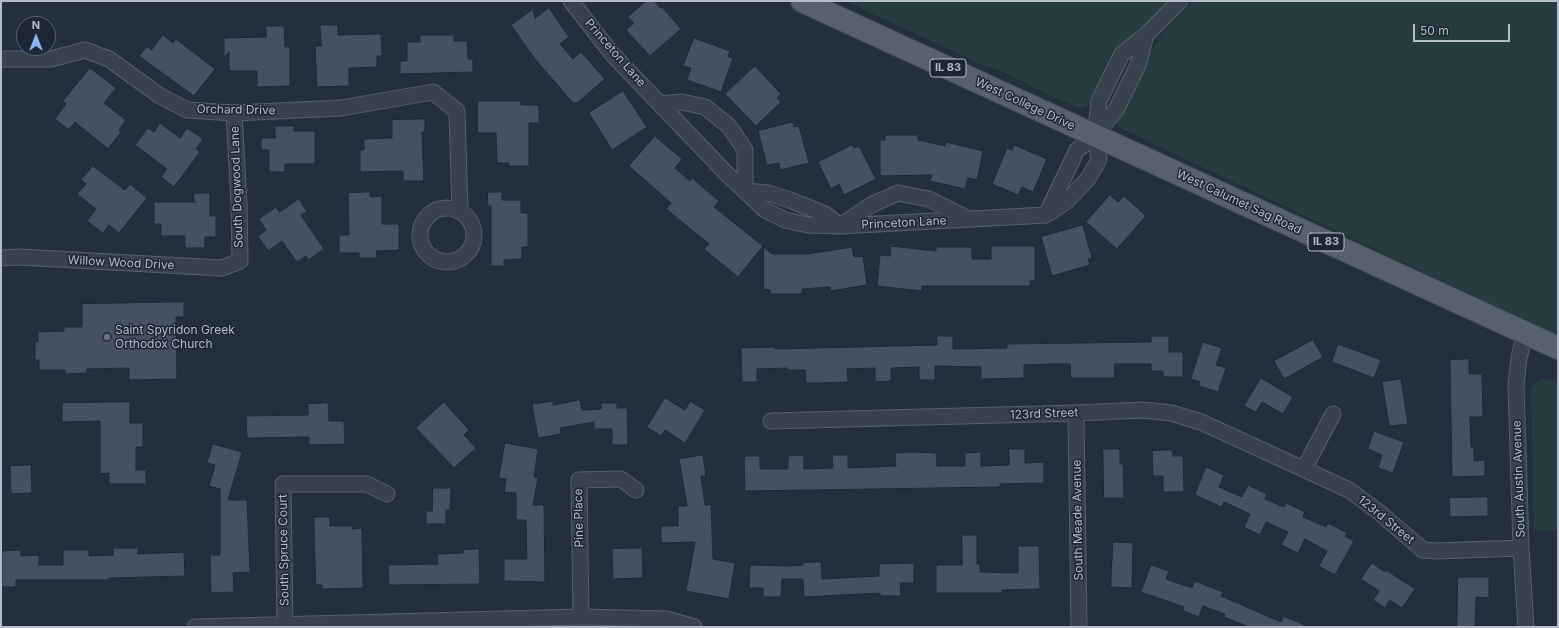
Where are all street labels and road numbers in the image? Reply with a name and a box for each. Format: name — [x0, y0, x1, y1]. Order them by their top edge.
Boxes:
street label: Princeton Lane — [582, 16, 648, 90]
road number: IL 83 — [930, 59, 966, 77]
street label: West College Drive — [973, 75, 1077, 133]
street label: Orchard Drive — [196, 102, 276, 118]
street label: South Dogwood Lane — [228, 126, 246, 248]
street label: West Calumet Sag Road — [1174, 167, 1304, 237]
street label: Princeton Lane — [861, 214, 947, 232]
road number: IL 83 — [1308, 233, 1344, 251]
street label: Willow Wood Drive — [67, 253, 175, 273]
street label: 123rd Street — [1010, 406, 1078, 422]
street label: South Austin Avenue — [1510, 420, 1528, 538]
street label: South Meade Avenue — [1070, 459, 1086, 581]
street label: Pine Place — [571, 488, 587, 548]
street label: 123rd Street — [1355, 493, 1417, 547]
street label: South Spruce Court — [276, 494, 292, 606]

